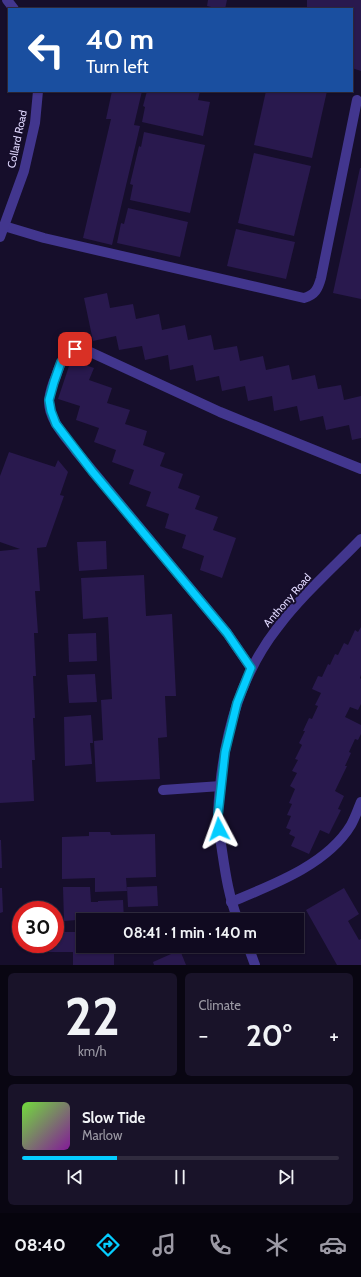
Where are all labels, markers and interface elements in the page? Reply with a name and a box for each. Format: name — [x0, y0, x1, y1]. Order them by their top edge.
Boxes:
text: 40 m — [86, 22, 154, 56]
icon: left — [20, 24, 72, 76]
text: Turn left — [86, 56, 149, 78]
street label: Collard Road — [4, 109, 30, 169]
pin — [58, 332, 92, 366]
icon: arrive — [64, 338, 86, 360]
street label: Anthony Road — [260, 570, 314, 630]
position arrow — [198, 808, 240, 850]
speed limit sign: 30 — [12, 901, 64, 953]
text: 08:41 · 1 min · 140 m — [123, 924, 257, 942]
text: 22 — [65, 985, 120, 1048]
text: Climate — [199, 997, 241, 1013]
text: 20° — [246, 1017, 292, 1054]
text: − — [199, 1022, 208, 1049]
text: + — [329, 1022, 339, 1049]
text: km/h — [78, 1043, 106, 1059]
text: Slow Tide — [82, 1109, 145, 1127]
text: Marlow — [82, 1127, 122, 1143]
icon: previous — [64, 1166, 86, 1188]
icon: pause — [169, 1166, 191, 1188]
icon: next — [275, 1166, 297, 1188]
icon: directions — [94, 1231, 122, 1259]
icon: music — [150, 1231, 178, 1259]
icon: phone — [206, 1231, 234, 1259]
icon: climate — [263, 1231, 291, 1259]
icon: car — [319, 1231, 347, 1259]
text: 08:40 — [14, 1234, 66, 1256]

